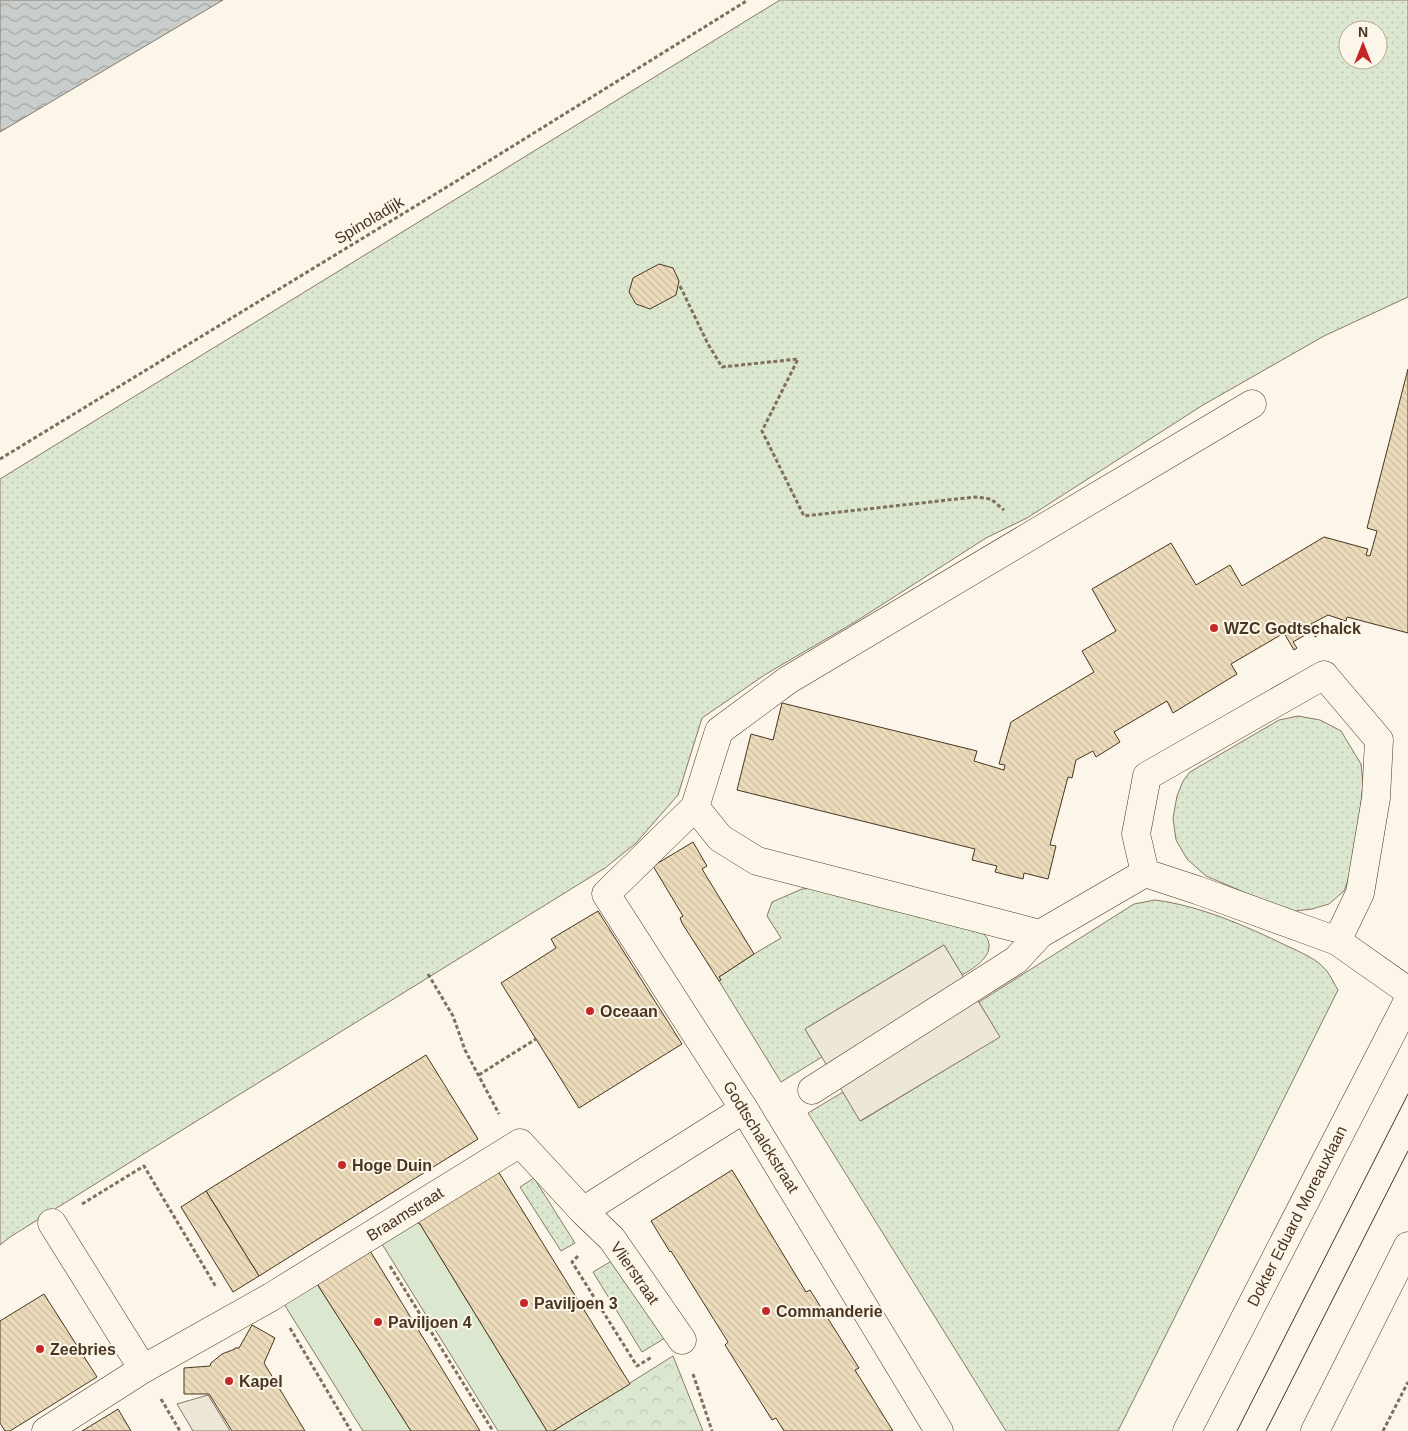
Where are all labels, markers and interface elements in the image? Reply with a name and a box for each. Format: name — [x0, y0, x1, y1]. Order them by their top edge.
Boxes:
north arrow — [1338, 20, 1388, 70]
text: N — [1358, 24, 1368, 40]
street label: Spinoladijk — [331, 192, 407, 247]
place label: WZC Godtschalck — [1224, 620, 1361, 637]
marker: WZC Godtschalck — [1208, 622, 1220, 634]
place label: Oceaan — [600, 1003, 658, 1020]
marker: Oceaan — [584, 1005, 596, 1017]
street label: Godtschalckstraat — [720, 1078, 802, 1196]
street label: Dokter Eduard Moreauxlaan — [1244, 1123, 1350, 1309]
place label: Hoge Duin — [352, 1157, 432, 1174]
marker: Hoge Duin — [336, 1159, 348, 1171]
street label: Braamstraat — [364, 1183, 447, 1244]
street label: Vlierstraat — [607, 1239, 663, 1308]
place label: Paviljoen 3 — [534, 1295, 618, 1312]
marker: Paviljoen 3 — [518, 1297, 530, 1309]
place label: Commanderie — [776, 1303, 883, 1320]
marker: Commanderie — [760, 1305, 772, 1317]
place label: Paviljoen 4 — [388, 1314, 472, 1331]
marker: Paviljoen 4 — [372, 1316, 384, 1328]
place label: Zeebries — [50, 1341, 116, 1358]
marker: Zeebries — [34, 1343, 46, 1355]
place label: Kapel — [239, 1373, 283, 1390]
marker: Kapel — [223, 1375, 235, 1387]

